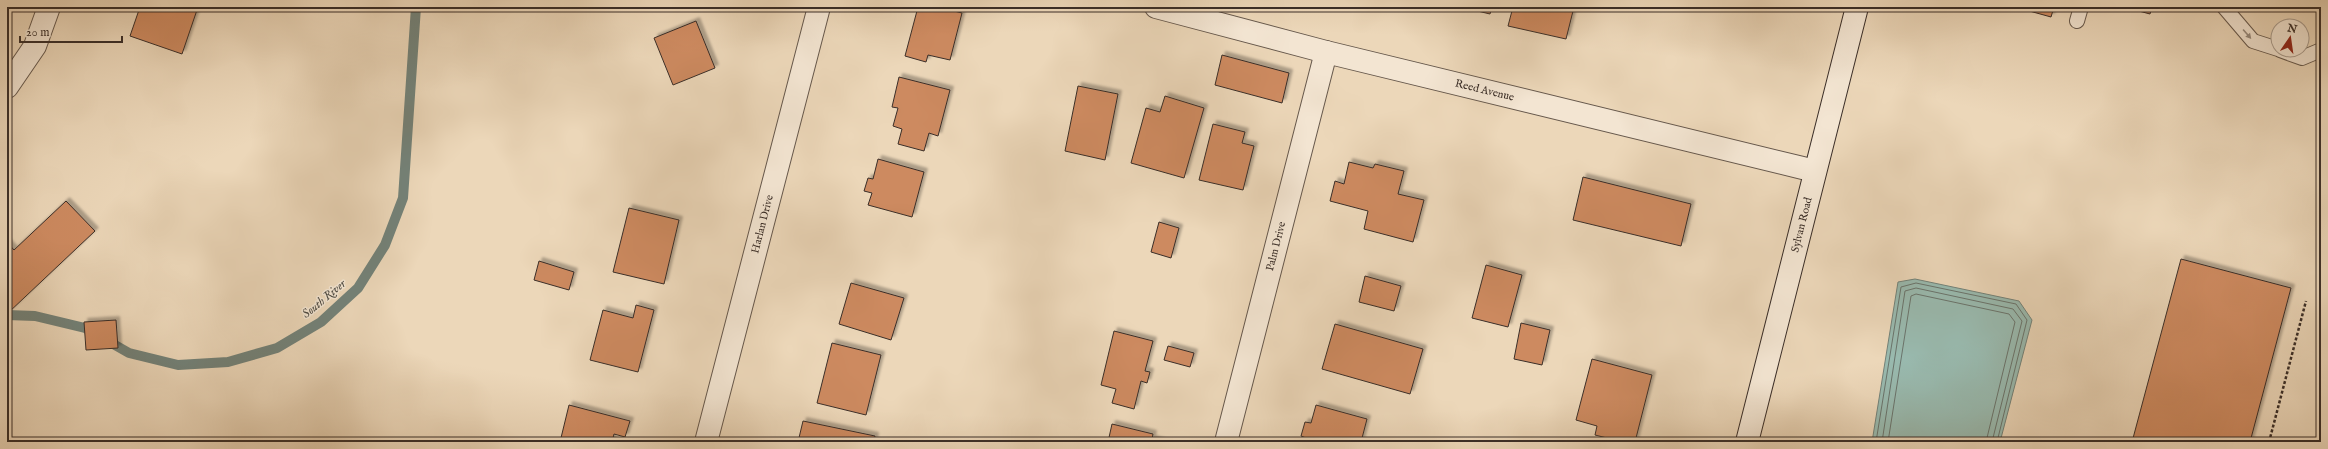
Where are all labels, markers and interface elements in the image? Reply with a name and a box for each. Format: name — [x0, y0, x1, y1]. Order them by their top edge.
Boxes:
scale bar — [20, 18, 122, 44]
north arrow — [2270, 18, 2310, 58]
text: N — [2285, 21, 2299, 37]
text: 20 m — [26, 25, 49, 40]
one-way arrow — [2243, 29, 2252, 39]
street label: Reed Avenue — [1454, 77, 1516, 105]
street label: Harlan Drive — [748, 193, 777, 255]
street label: Sylvan Road — [1788, 196, 1816, 254]
street label: Palm Drive — [1263, 220, 1289, 273]
water label: South River — [299, 276, 350, 322]

